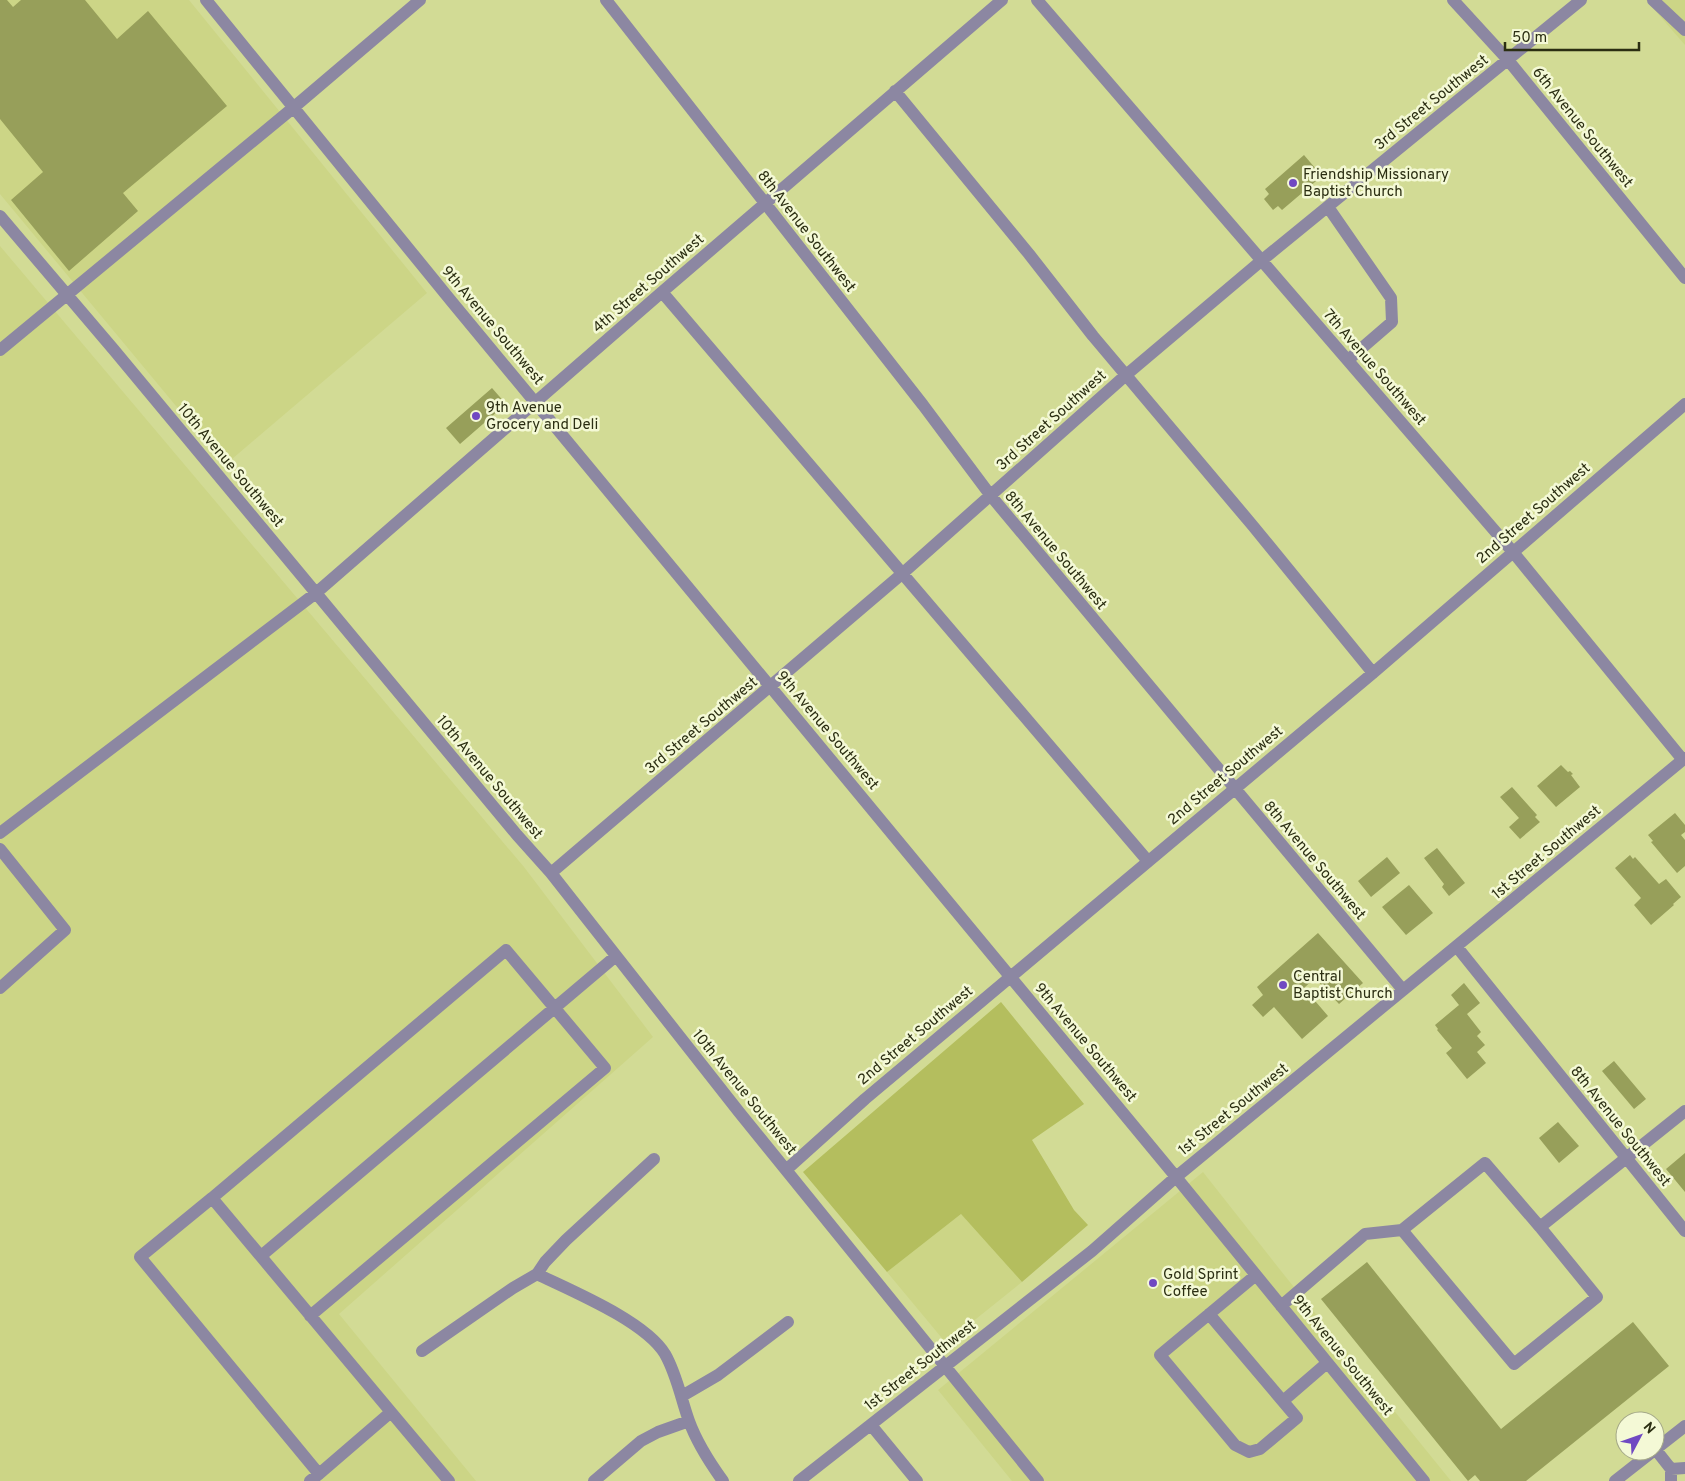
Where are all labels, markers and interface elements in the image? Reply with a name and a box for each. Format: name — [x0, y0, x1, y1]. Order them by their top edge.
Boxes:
scale bar — [1505, 20, 1639, 52]
text: 50 m — [1512, 29, 1547, 48]
street label: 3rd Street Southwest — [1371, 51, 1493, 155]
street label: 6th Avenue Southwest — [1527, 64, 1636, 192]
place label: Friendship Missionary Baptist Church — [1303, 166, 1449, 202]
street label: 8th Avenue Southwest — [752, 167, 859, 297]
marker: Friendship Missionary Baptist Church — [1287, 177, 1299, 189]
street label: 4th Street Southwest — [589, 230, 709, 338]
street label: 9th Avenue Southwest — [436, 263, 547, 389]
street label: 7th Avenue Southwest — [1318, 306, 1430, 430]
street label: 3rd Street Southwest — [993, 367, 1111, 476]
place label: 9th Avenue Grocery and Deli — [486, 399, 598, 435]
street label: 10th Avenue Southwest — [172, 400, 287, 532]
marker: 9th Avenue Grocery and Deli — [470, 410, 482, 422]
street label: 2nd Street Southwest — [1473, 459, 1595, 569]
street label: 8th Avenue Southwest — [1000, 488, 1110, 614]
street label: 9th Avenue Southwest — [771, 668, 882, 794]
street label: 3rd Street Southwest — [642, 673, 762, 779]
street label: 10th Avenue Southwest — [431, 712, 546, 844]
street label: 2nd Street Southwest — [1164, 722, 1288, 830]
street label: 8th Avenue Southwest — [1259, 798, 1369, 924]
street label: 1st Street Southwest — [1489, 802, 1605, 904]
place label: Central Baptist Church — [1293, 968, 1393, 1004]
marker: Central Baptist Church — [1277, 979, 1289, 991]
street label: 9th Avenue Southwest — [1029, 980, 1140, 1106]
street label: 2nd Street Southwest — [854, 982, 978, 1090]
street label: 10th Avenue Southwest — [687, 1026, 800, 1159]
street label: 1st Street Southwest — [1175, 1060, 1293, 1160]
street label: 8th Avenue Southwest — [1565, 1063, 1674, 1191]
place label: Gold Sprint Coffee — [1163, 1266, 1238, 1302]
marker: Gold Sprint Coffee — [1147, 1277, 1159, 1289]
street label: 9th Avenue Southwest — [1287, 1292, 1396, 1420]
street label: 1st Street Southwest — [861, 1317, 981, 1416]
north arrow — [1615, 1411, 1665, 1461]
text: N — [1639, 1419, 1658, 1438]

